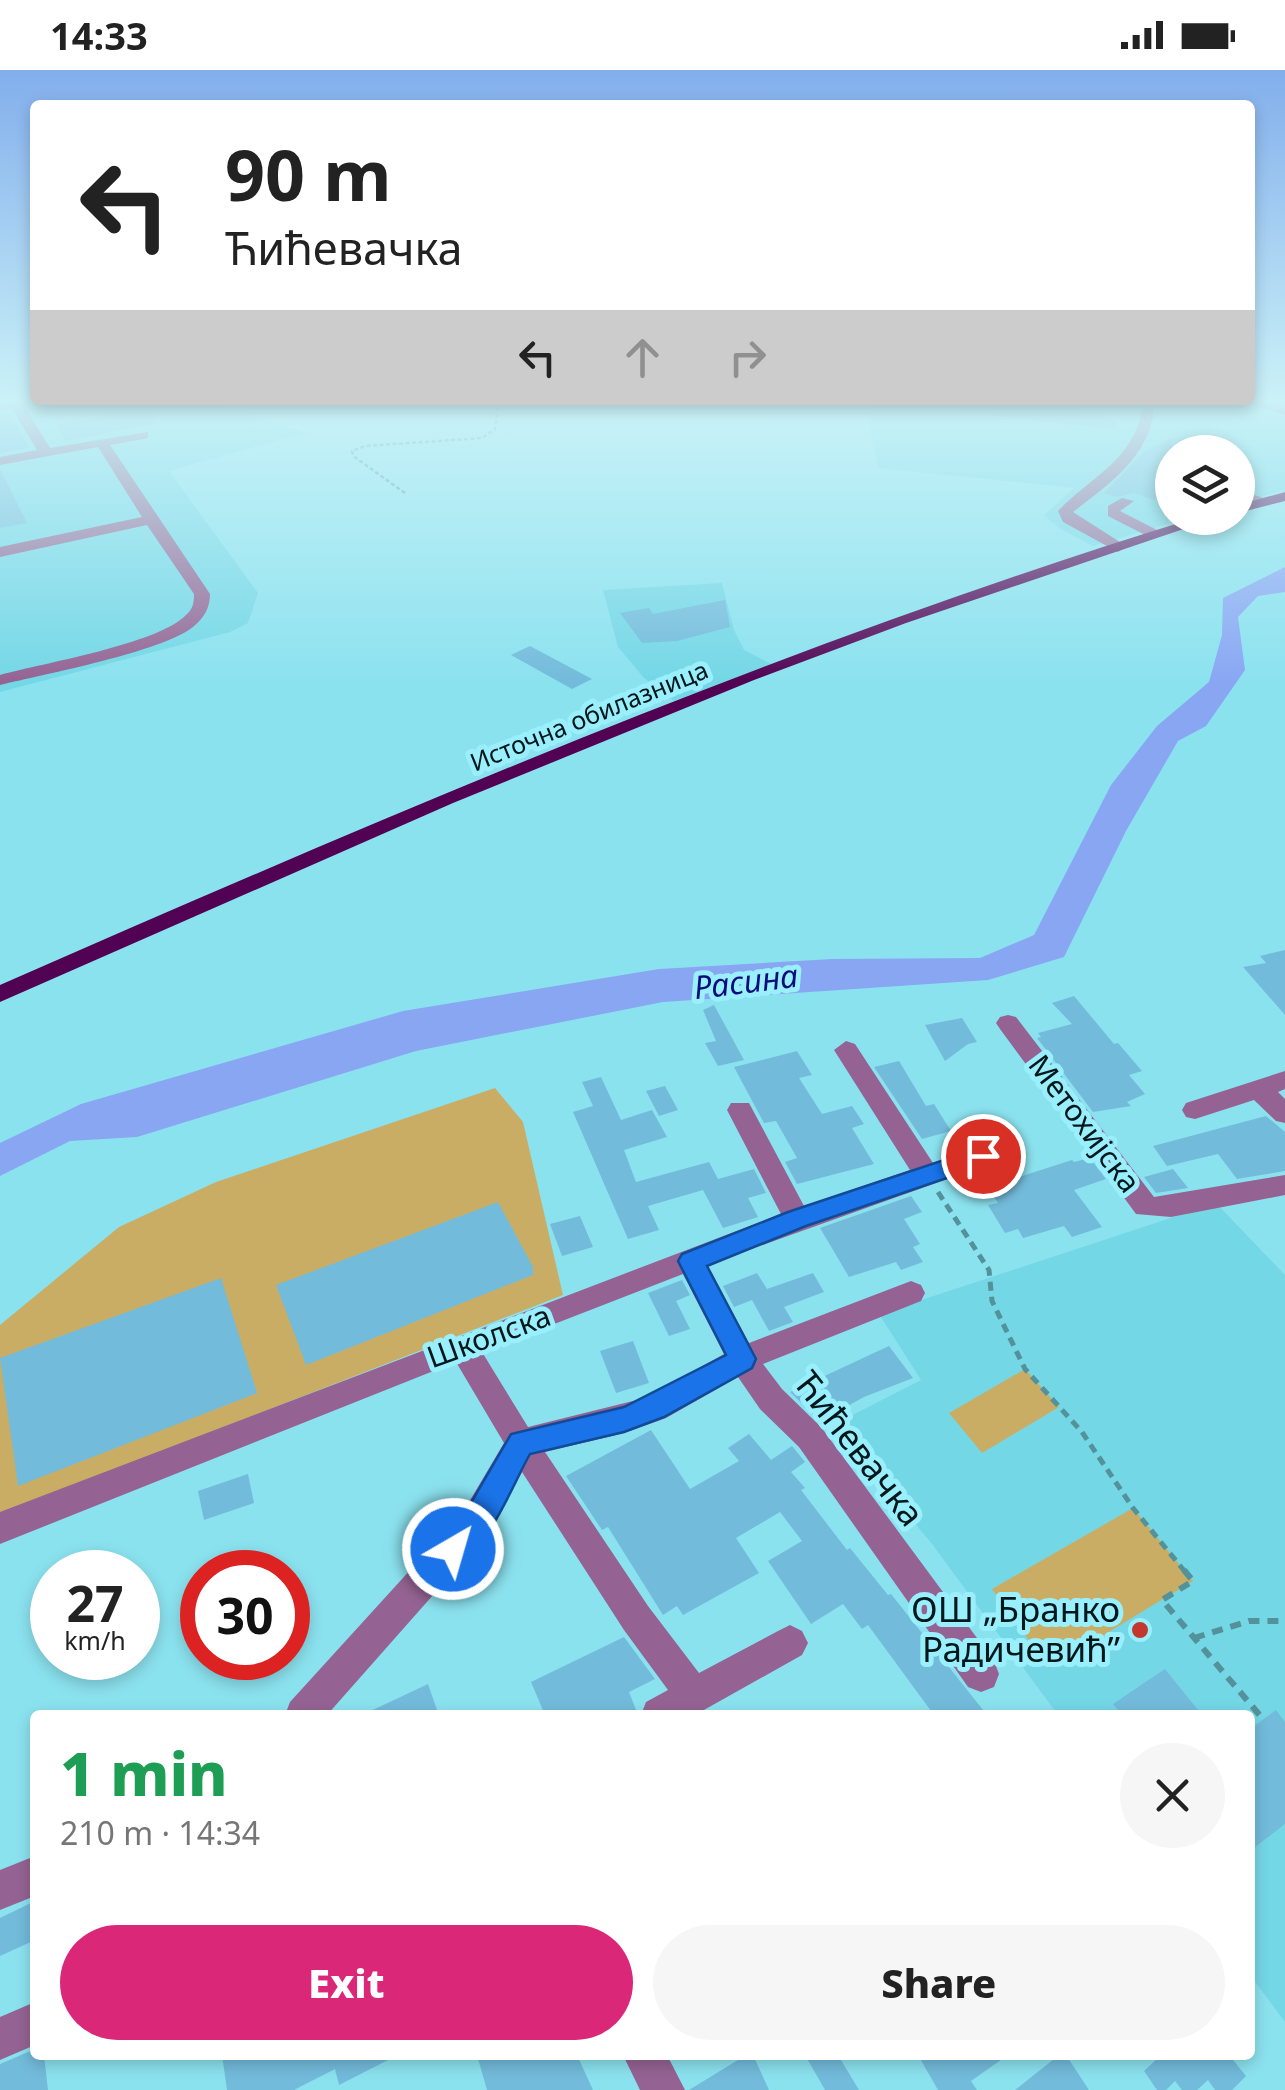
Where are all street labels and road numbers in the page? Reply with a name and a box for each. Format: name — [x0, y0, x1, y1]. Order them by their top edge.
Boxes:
street label: Источна обилазница — [465, 652, 713, 778]
street label: Метохијска — [1020, 1046, 1151, 1200]
street label: Школска — [421, 1294, 556, 1377]
street label: Ћићевачка — [785, 1361, 936, 1535]

